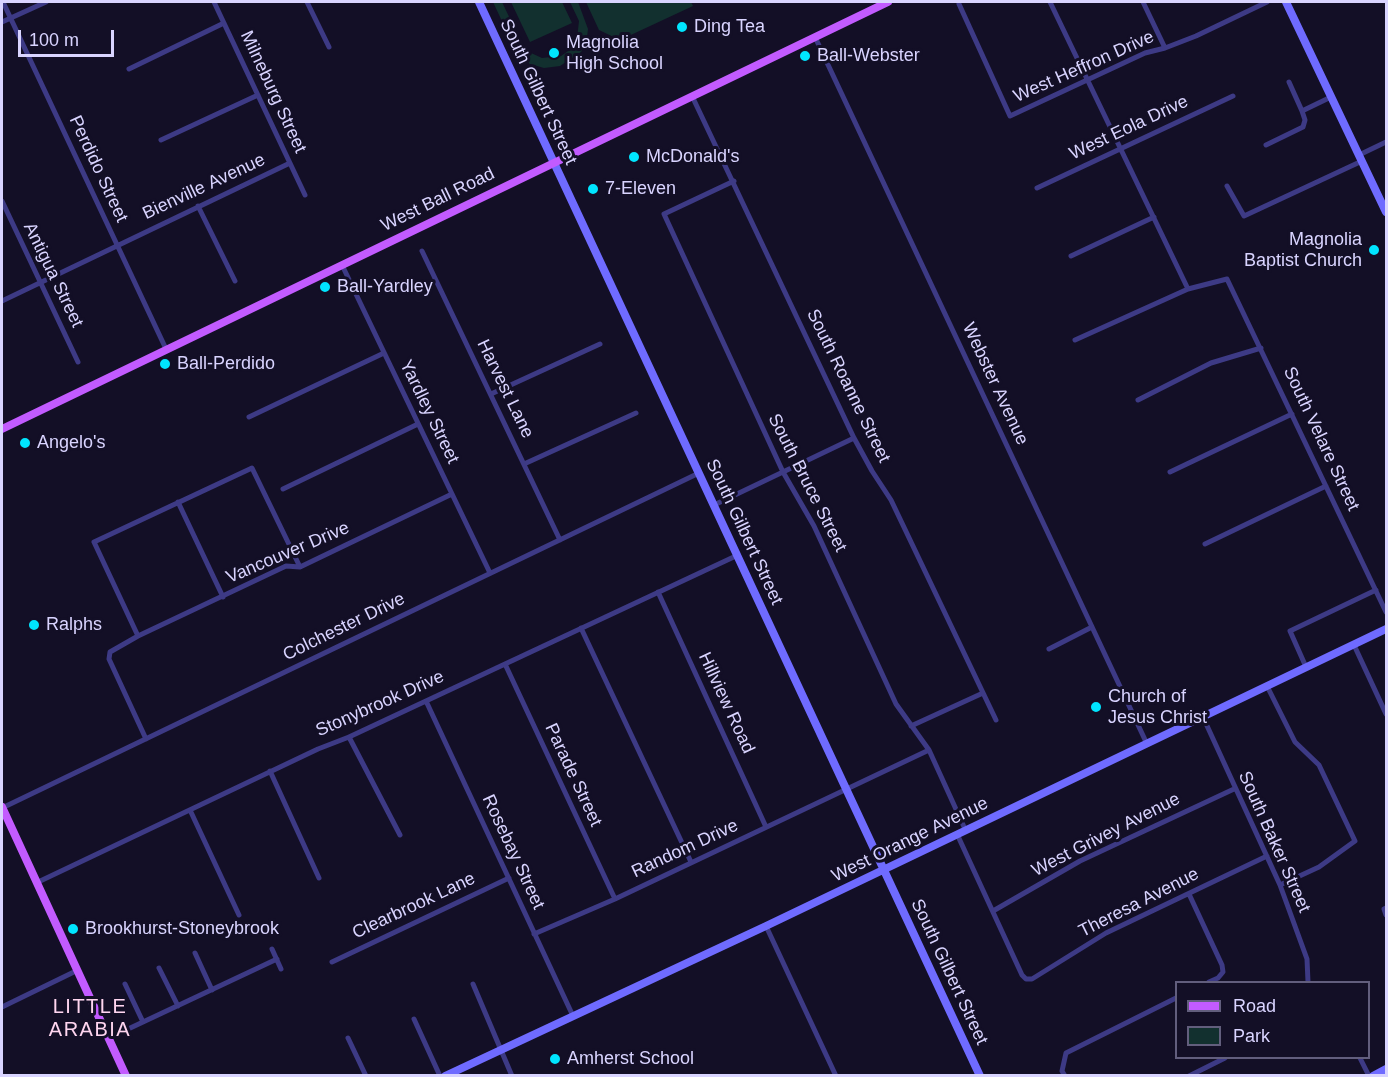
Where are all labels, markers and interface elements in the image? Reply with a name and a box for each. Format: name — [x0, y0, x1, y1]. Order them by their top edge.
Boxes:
street label: South Gilbert Street — [495, 16, 581, 168]
place label: Ding Tea — [694, 16, 765, 38]
scale bar — [21, 18, 117, 56]
marker: Ding Tea — [675, 20, 689, 34]
street label: West Heffron Drive — [1010, 26, 1158, 108]
street label: Milneburg Street — [235, 28, 311, 156]
text: 100 m — [29, 30, 79, 50]
place label: Magnolia High School — [566, 32, 663, 74]
place label: Ball-Webster — [817, 45, 920, 67]
marker: Magnolia High School — [547, 46, 561, 60]
marker: Ball-Webster — [798, 49, 812, 63]
street label: West Eola Drive — [1066, 91, 1192, 165]
street label: Perdido Street — [64, 112, 132, 226]
place label: McDonald's — [646, 146, 739, 168]
street label: Bienville Avenue — [139, 149, 269, 225]
marker: McDonald's — [627, 150, 641, 164]
street label: West Ball Road — [378, 163, 498, 237]
place label: 7-Eleven — [605, 178, 676, 200]
marker: 7-Eleven — [586, 182, 600, 196]
street label: Antigua Street — [18, 219, 88, 331]
place label: Magnolia Baptist Church — [1244, 229, 1362, 272]
marker: Magnolia Baptist Church — [1367, 243, 1381, 257]
place label: Ball-Yardley — [337, 276, 433, 298]
marker: Ball-Yardley — [318, 280, 332, 294]
street label: South Roanne Street — [801, 306, 895, 466]
street label: Webster Avenue — [957, 319, 1033, 449]
street label: Harvest Lane — [472, 336, 538, 442]
place label: Ball-Perdido — [177, 353, 275, 375]
marker: Ball-Perdido — [158, 357, 172, 371]
street label: Yardley Street — [395, 357, 463, 467]
street label: South Velare Street — [1278, 364, 1364, 514]
street label: South Bruce Street — [763, 410, 851, 556]
place label: Angelo's — [37, 432, 105, 454]
marker: Angelo's — [18, 436, 32, 450]
street label: South Gilbert Street — [701, 456, 787, 608]
street label: Vancouver Drive — [223, 517, 353, 589]
street label: Colchester Drive — [279, 588, 409, 666]
place label: Ralphs — [46, 614, 102, 636]
marker: Ralphs — [27, 618, 41, 632]
street label: Hillview Road — [693, 649, 759, 757]
street label: Stonybrook Drive — [313, 666, 447, 742]
place label: Church of Jesus Christ — [1108, 686, 1207, 728]
marker: Church of Jesus Christ — [1089, 700, 1103, 714]
street label: Parade Street — [540, 720, 606, 830]
street label: South Baker Street — [1233, 768, 1315, 916]
street label: West Grivey Avenue — [1028, 788, 1184, 882]
street label: Rosebay Street — [477, 791, 549, 913]
street label: West Orange Avenue — [828, 793, 992, 887]
street label: Random Drive — [628, 815, 742, 883]
street label: Theresa Avenue — [1075, 863, 1203, 943]
street label: Clearbrook Lane — [349, 868, 479, 944]
street label: South Gilbert Street — [906, 896, 992, 1048]
place label: Brookhurst-Stoneybrook — [85, 918, 279, 940]
marker: Brookhurst-Stoneybrook — [66, 922, 80, 936]
legend — [1175, 981, 1370, 1059]
district label: LITTLE ARABIA — [49, 995, 131, 1042]
text: Road — [1233, 996, 1276, 1016]
text: Park — [1233, 1026, 1270, 1046]
place label: Amherst School — [567, 1048, 694, 1070]
marker: Amherst School — [548, 1052, 562, 1066]

